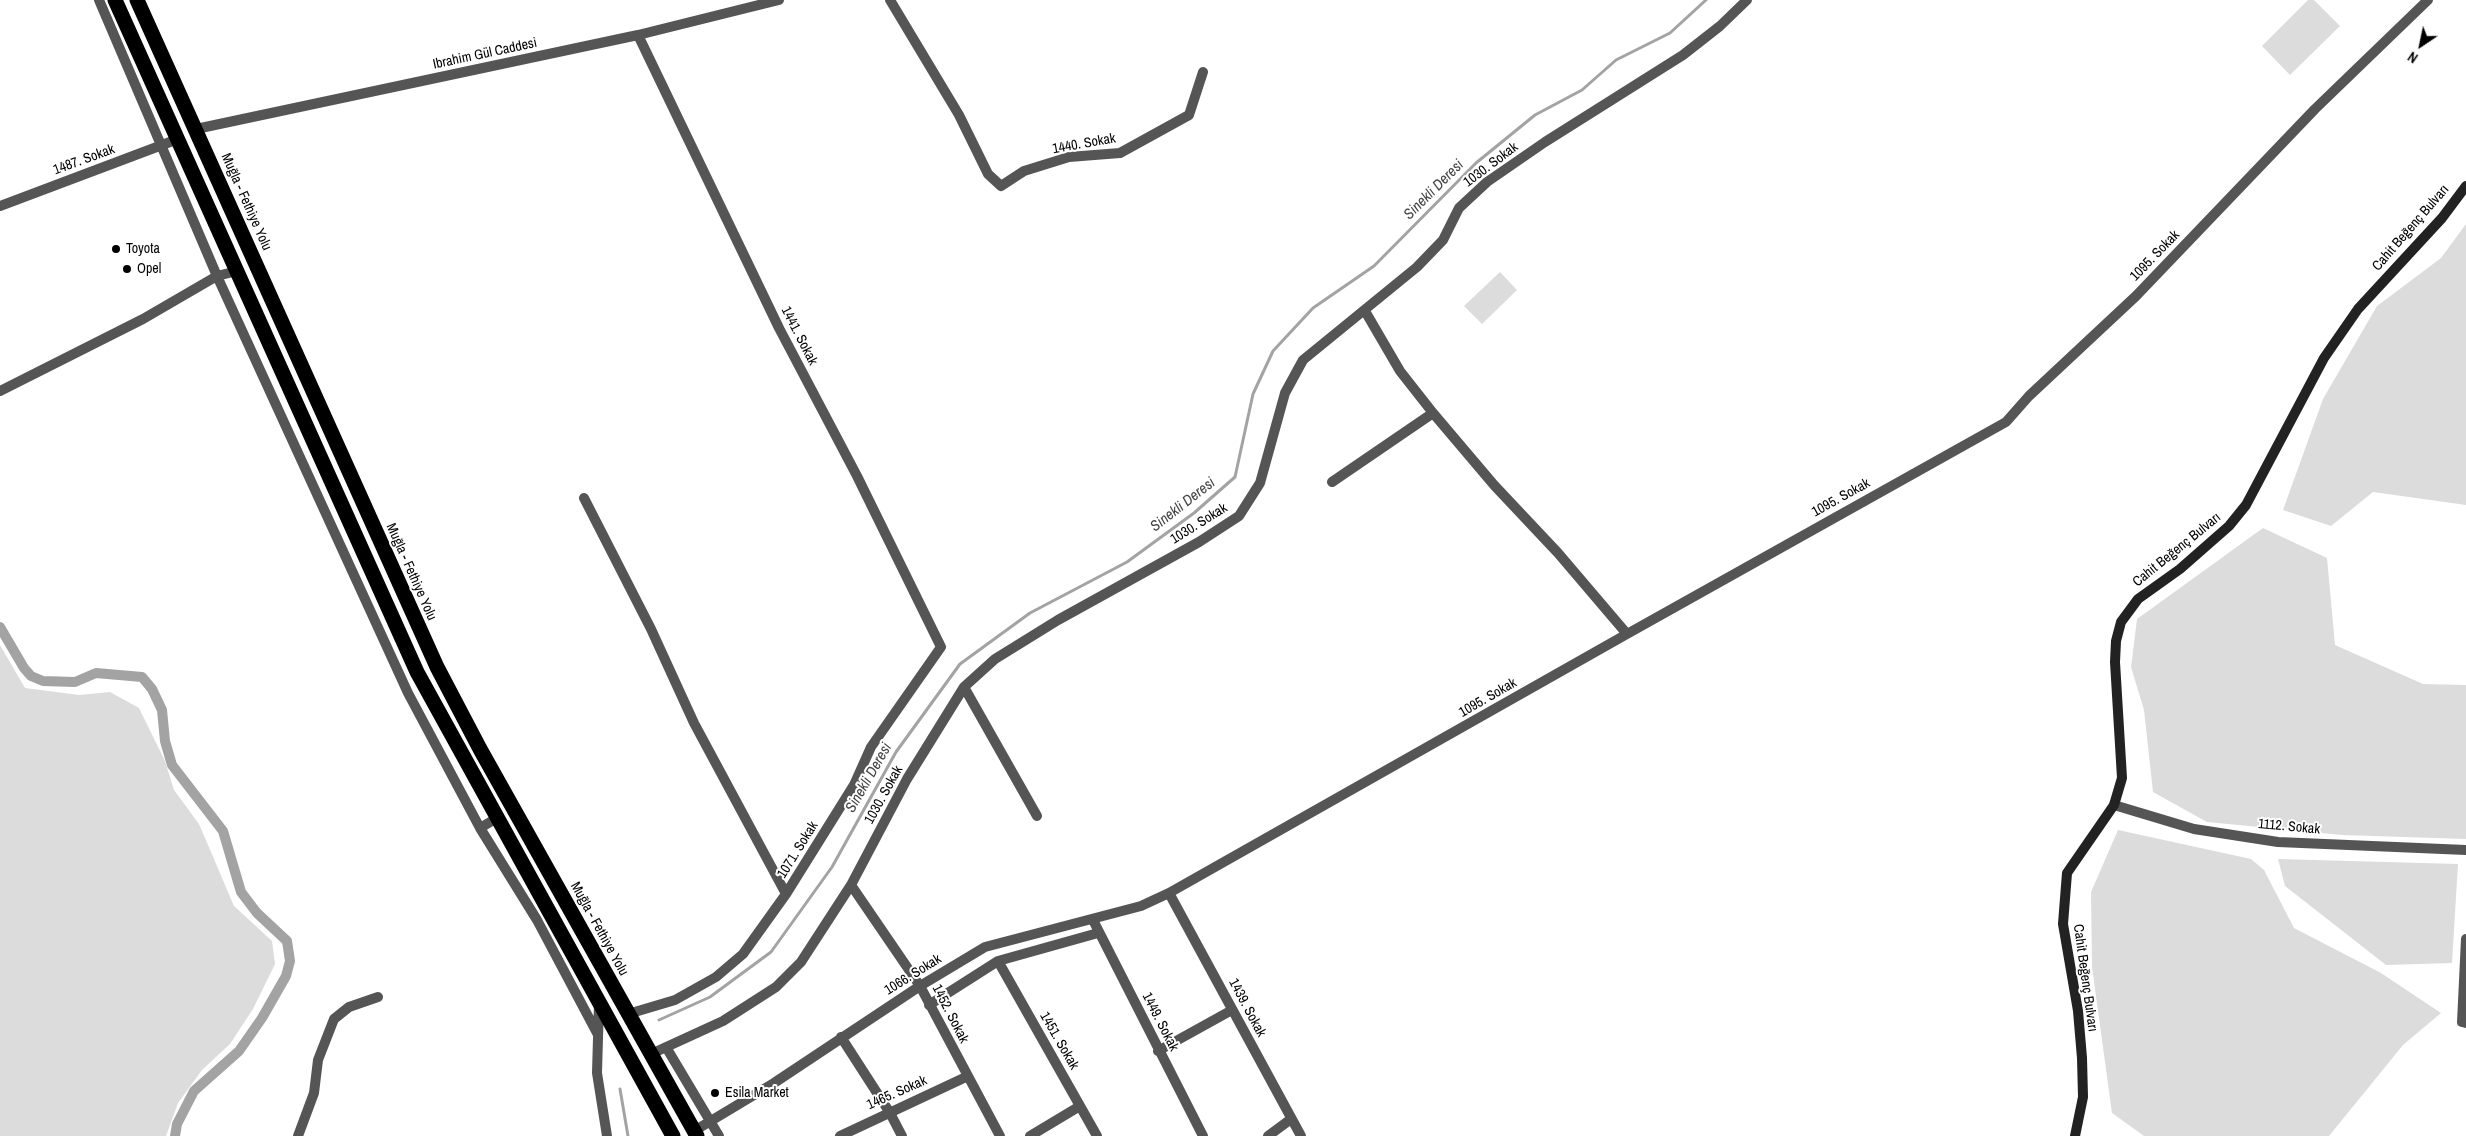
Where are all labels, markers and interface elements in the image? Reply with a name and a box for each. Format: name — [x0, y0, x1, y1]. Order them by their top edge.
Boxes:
north arrow — [2396, 20, 2446, 70]
street label: Ibrahim Gül Caddesi — [431, 35, 539, 73]
text: N — [2404, 48, 2421, 67]
street label: 1440. Sokak — [1051, 130, 1117, 158]
street label: 1030. Sokak — [1460, 139, 1522, 191]
street label: 1487. Sokak — [51, 141, 117, 179]
street label: Muğla - Fethiye Yolu — [217, 151, 275, 253]
water label: Sinekli Deresi — [1400, 156, 1468, 224]
street label: Cahit Beğenç Bulvarı — [2369, 182, 2453, 274]
street label: 1095. Sokak — [2127, 227, 2183, 285]
place label: Toyota — [126, 241, 160, 257]
marker: Toyota — [110, 243, 122, 255]
place label: Opel — [137, 261, 161, 277]
marker: Opel — [121, 263, 133, 275]
street label: 1441. Sokak — [777, 304, 821, 368]
water label: Sinekli Deresi — [1147, 474, 1219, 536]
street label: 1095. Sokak — [1809, 475, 1873, 521]
street label: 1030. Sokak — [1167, 500, 1231, 548]
street label: Cahit Beğenç Bulvarı — [2130, 509, 2224, 591]
street label: Muğla - Fethiye Yolu — [382, 521, 440, 623]
street label: 1095. Sokak — [1456, 675, 1520, 721]
water label: Sinekli Deresi — [842, 740, 896, 816]
street label: 1030. Sokak — [861, 763, 907, 827]
street label: 1112. Sokak — [2257, 816, 2321, 838]
street label: 1071. Sokak — [774, 818, 822, 882]
street label: Muğla - Fethiye Yolu — [566, 879, 632, 979]
street label: Cahit Beğenç Bulvarı — [2069, 923, 2101, 1033]
street label: 1066. Sokak — [881, 951, 945, 999]
street label: 1439. Sokak — [1225, 976, 1269, 1040]
street label: 1452. Sokak — [928, 982, 972, 1046]
street label: 1449. Sokak — [1138, 990, 1182, 1054]
street label: 1451. Sokak — [1036, 1009, 1082, 1073]
street label: 1465. Sokak — [864, 1072, 930, 1114]
place label: Esila Market — [725, 1085, 789, 1101]
marker: Esila Market — [709, 1087, 721, 1099]

